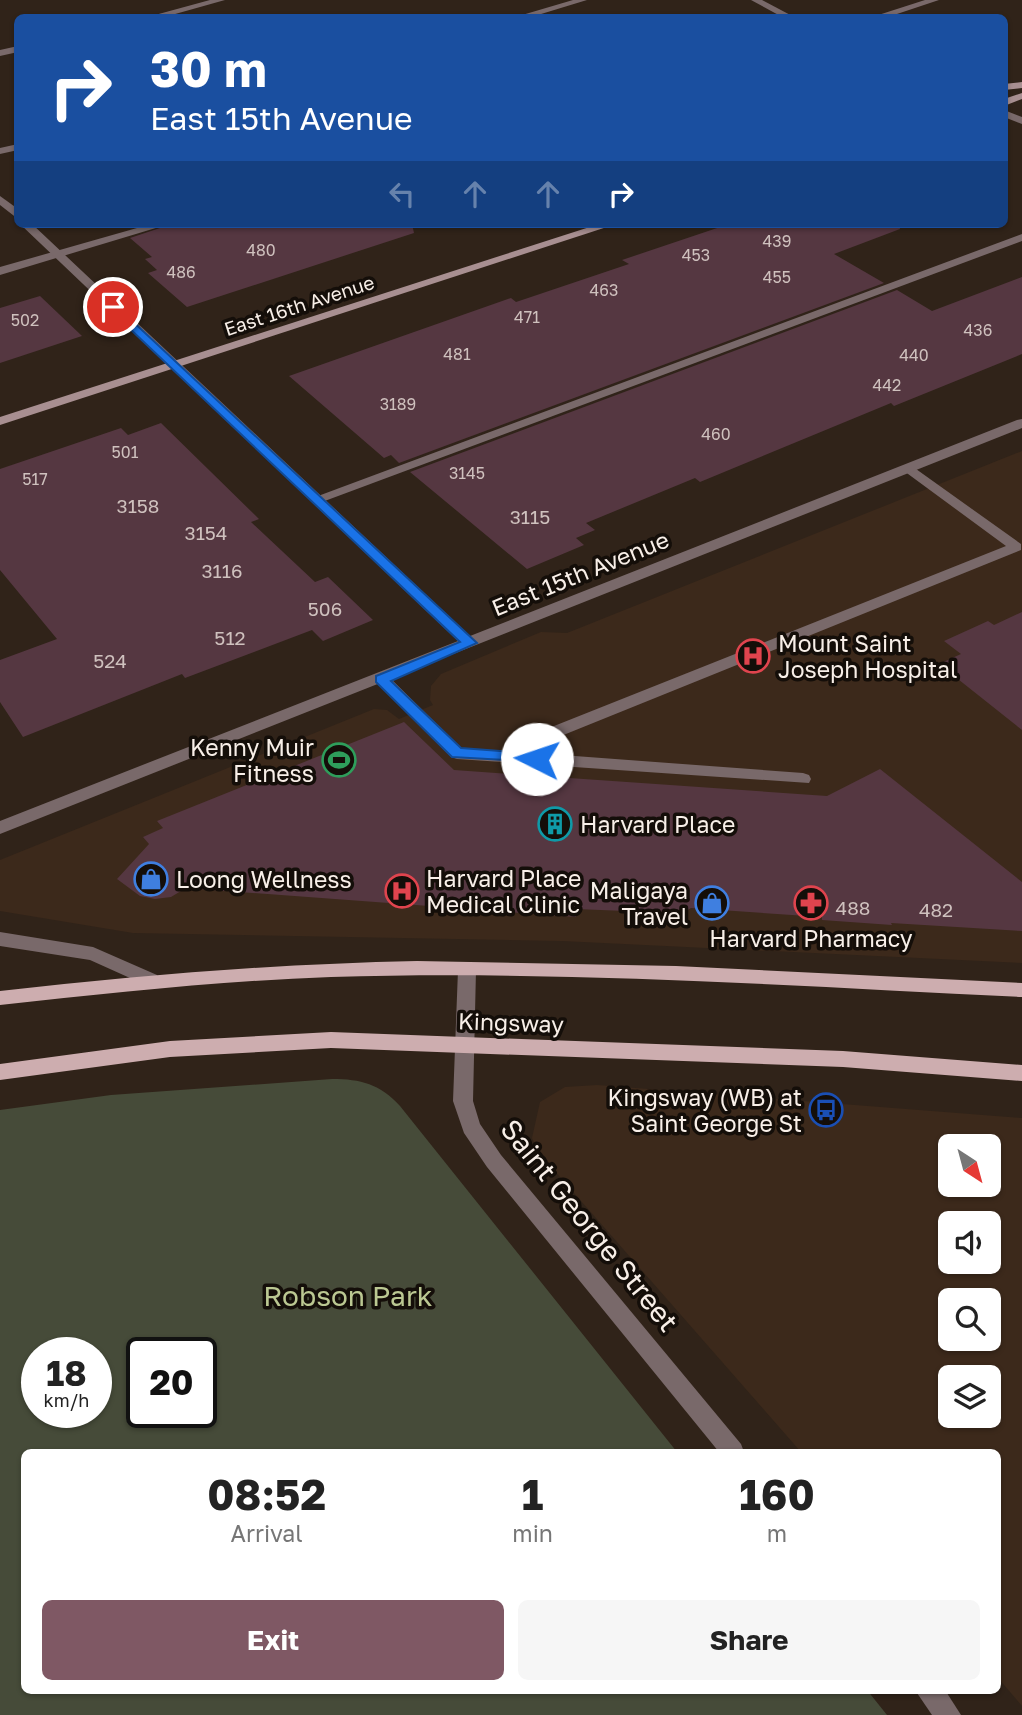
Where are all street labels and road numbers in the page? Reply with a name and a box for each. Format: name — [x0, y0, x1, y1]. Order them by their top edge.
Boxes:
street label: East 16th Avenue — [221, 270, 377, 340]
street label: East 15th Avenue — [487, 525, 673, 621]
street label: Kingsway — [457, 1006, 565, 1038]
street label: Saint George Street — [494, 1112, 686, 1338]

